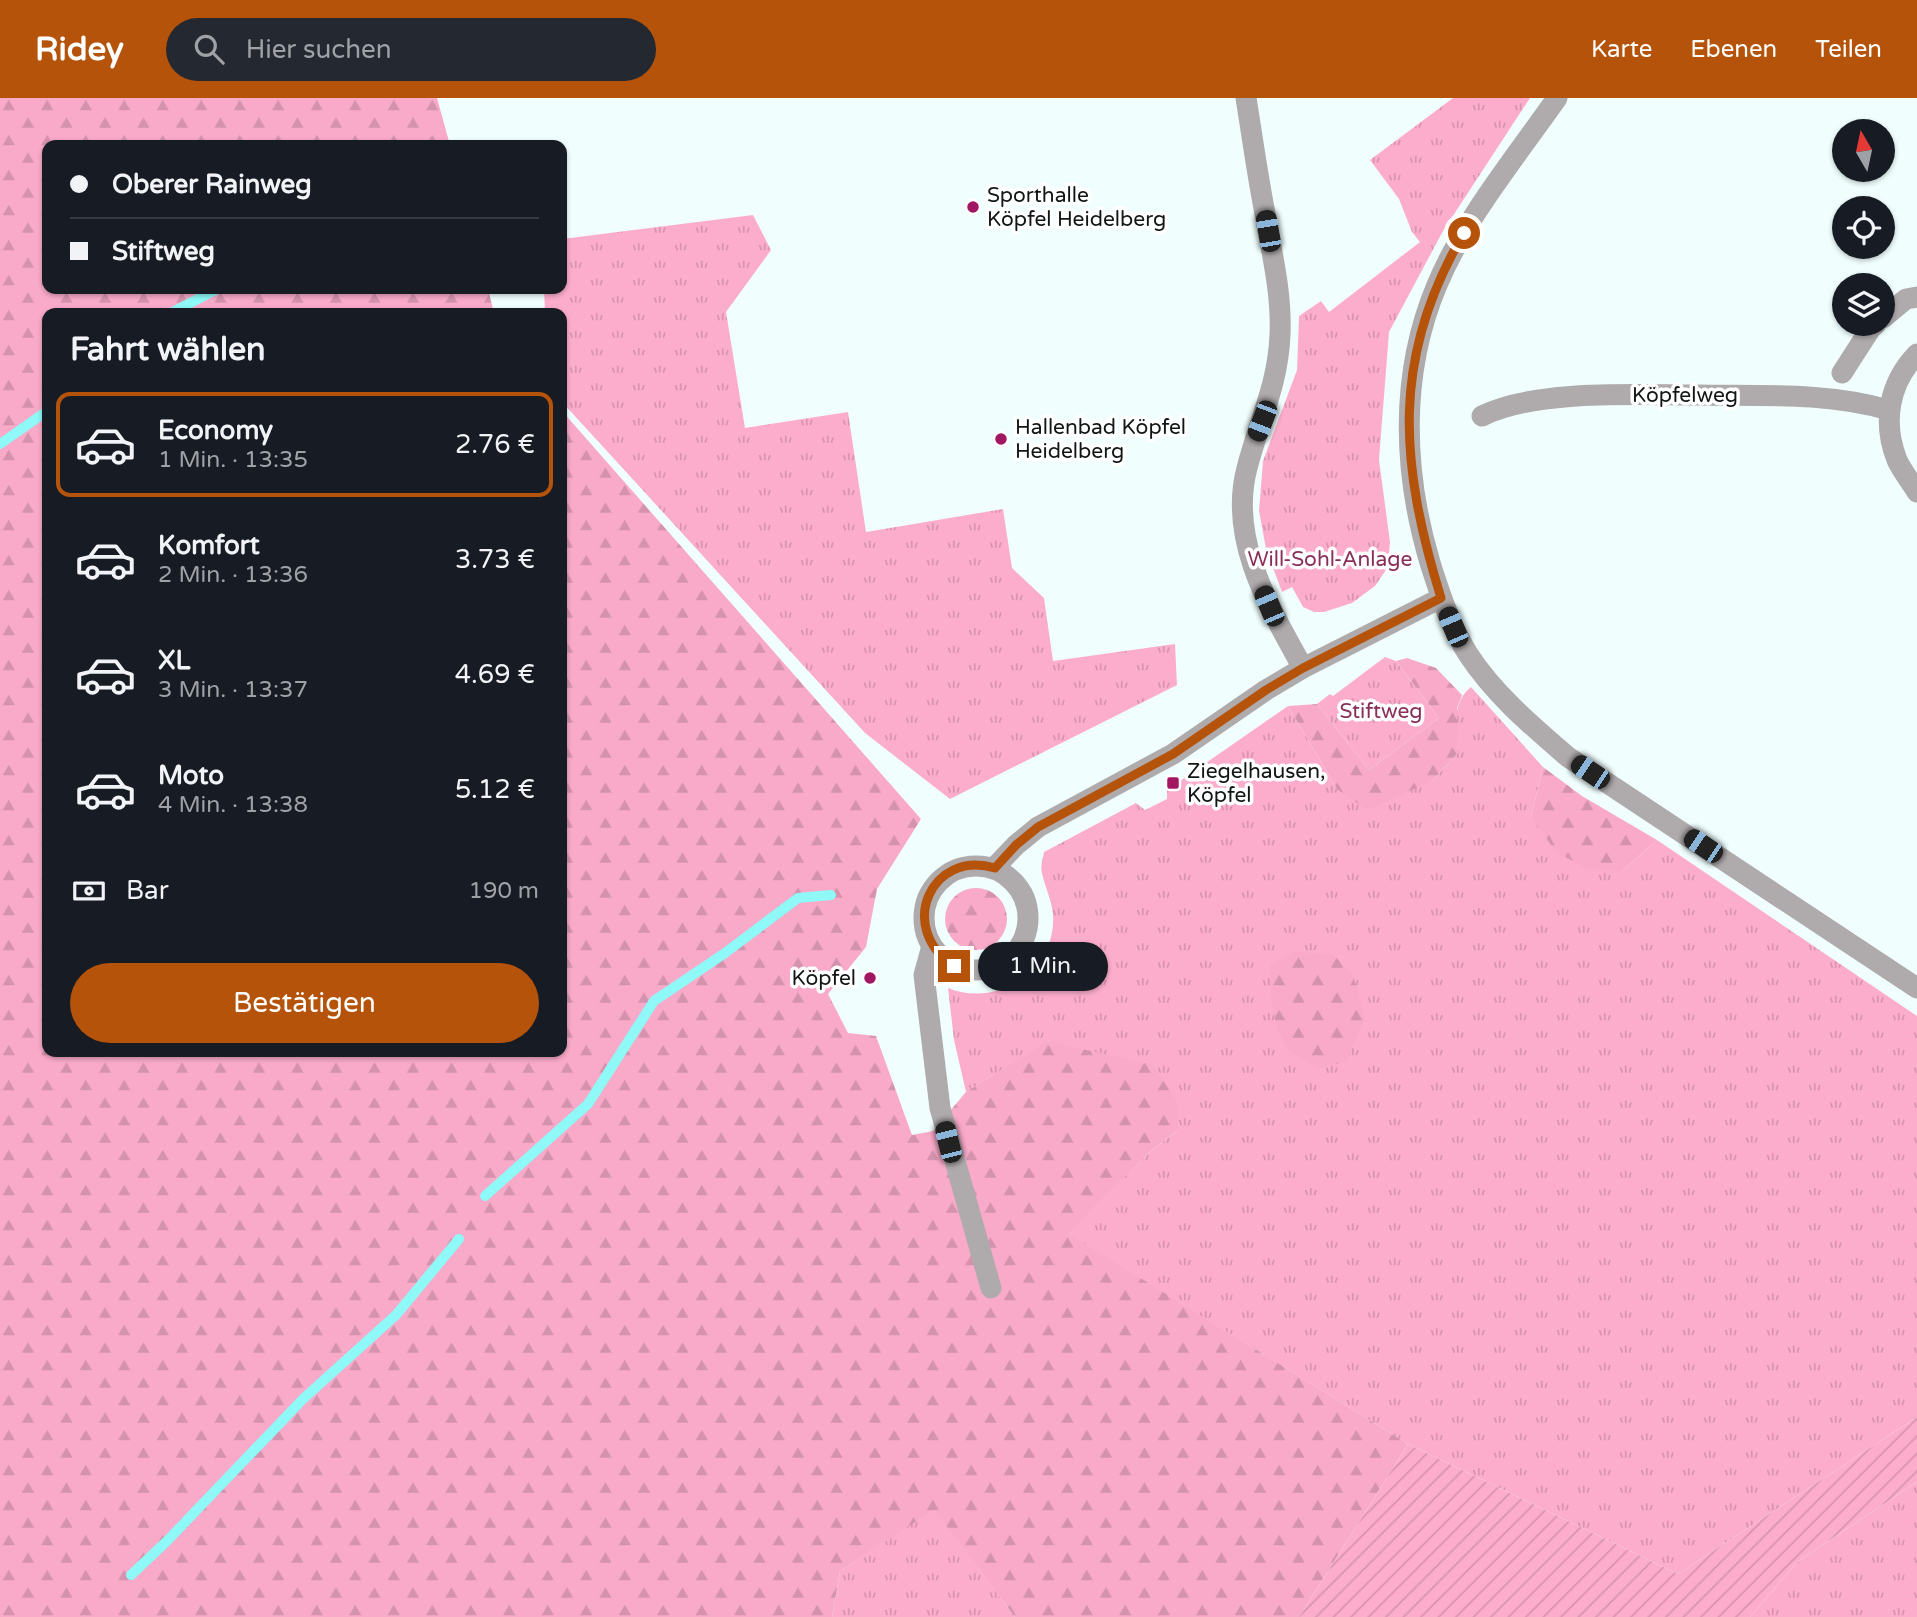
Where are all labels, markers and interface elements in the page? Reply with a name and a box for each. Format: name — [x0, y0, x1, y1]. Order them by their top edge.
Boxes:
search box — [166, 18, 656, 81]
text: Ridey — [35, 30, 124, 69]
icon: search — [190, 30, 228, 68]
text: Hier suchen — [246, 34, 392, 65]
text: Karte — [1591, 35, 1652, 64]
text: Ebenen — [1690, 35, 1777, 64]
text: Teilen — [1815, 35, 1882, 64]
north arrow — [1832, 119, 1895, 182]
map controls — [1832, 119, 1895, 336]
text: Oberer Rainweg — [112, 169, 312, 200]
place label: Sporthalle Köpfel Heidelberg — [987, 183, 1166, 232]
button: locate — [1832, 196, 1895, 259]
marker: Sporthalle Köpfel Heidelberg — [965, 199, 981, 215]
car — [1255, 208, 1282, 254]
route start — [1448, 217, 1480, 249]
text: Stiftweg — [112, 236, 215, 267]
button: layers — [1832, 273, 1895, 336]
text: Fahrt wählen — [70, 331, 266, 369]
street label: Köpfelweg — [1632, 383, 1738, 408]
car — [1245, 398, 1280, 444]
icon: car — [74, 413, 137, 476]
text: Economy — [158, 415, 273, 446]
place label: Hallenbad Köpfel Heidelberg — [1015, 415, 1186, 464]
text: 2.76 € — [455, 429, 535, 460]
marker: Hallenbad Köpfel Heidelberg — [993, 431, 1009, 447]
text: 1 Min. · 13:35 — [158, 446, 308, 474]
icon: car — [74, 528, 137, 591]
text: Komfort — [158, 530, 260, 561]
text: 3.73 € — [455, 544, 535, 575]
park label: Will-Sohl-Anlage — [1248, 547, 1413, 572]
text: 2 Min. · 13:36 — [158, 561, 308, 589]
car — [1252, 583, 1287, 629]
car — [1436, 604, 1471, 650]
icon: car — [74, 643, 137, 706]
text: XL — [158, 645, 190, 676]
text: 4.69 € — [455, 659, 535, 690]
text: 3 Min. · 13:37 — [158, 676, 308, 704]
park label: Stiftweg — [1339, 699, 1423, 724]
car — [1567, 752, 1614, 792]
icon: car — [74, 758, 137, 821]
place label: Ziegelhausen, Köpfel — [1187, 759, 1325, 808]
text: Moto — [158, 760, 224, 791]
text: 5.12 € — [455, 774, 535, 805]
marker: Ziegelhausen, Köpfel — [1165, 775, 1181, 791]
text: 4 Min. · 13:38 — [158, 791, 308, 819]
car — [1680, 826, 1727, 866]
icon: cash — [70, 872, 108, 910]
text: Bar — [126, 875, 169, 906]
text: 190 m — [469, 877, 539, 905]
callout: 1 Min. — [978, 942, 1108, 990]
route end — [938, 950, 970, 982]
text: 1 Min. — [1009, 952, 1077, 980]
button: Bestätigen — [70, 963, 539, 1043]
place label: Köpfel — [791, 966, 856, 991]
marker: Köpfel — [862, 970, 878, 986]
car — [933, 1119, 964, 1165]

